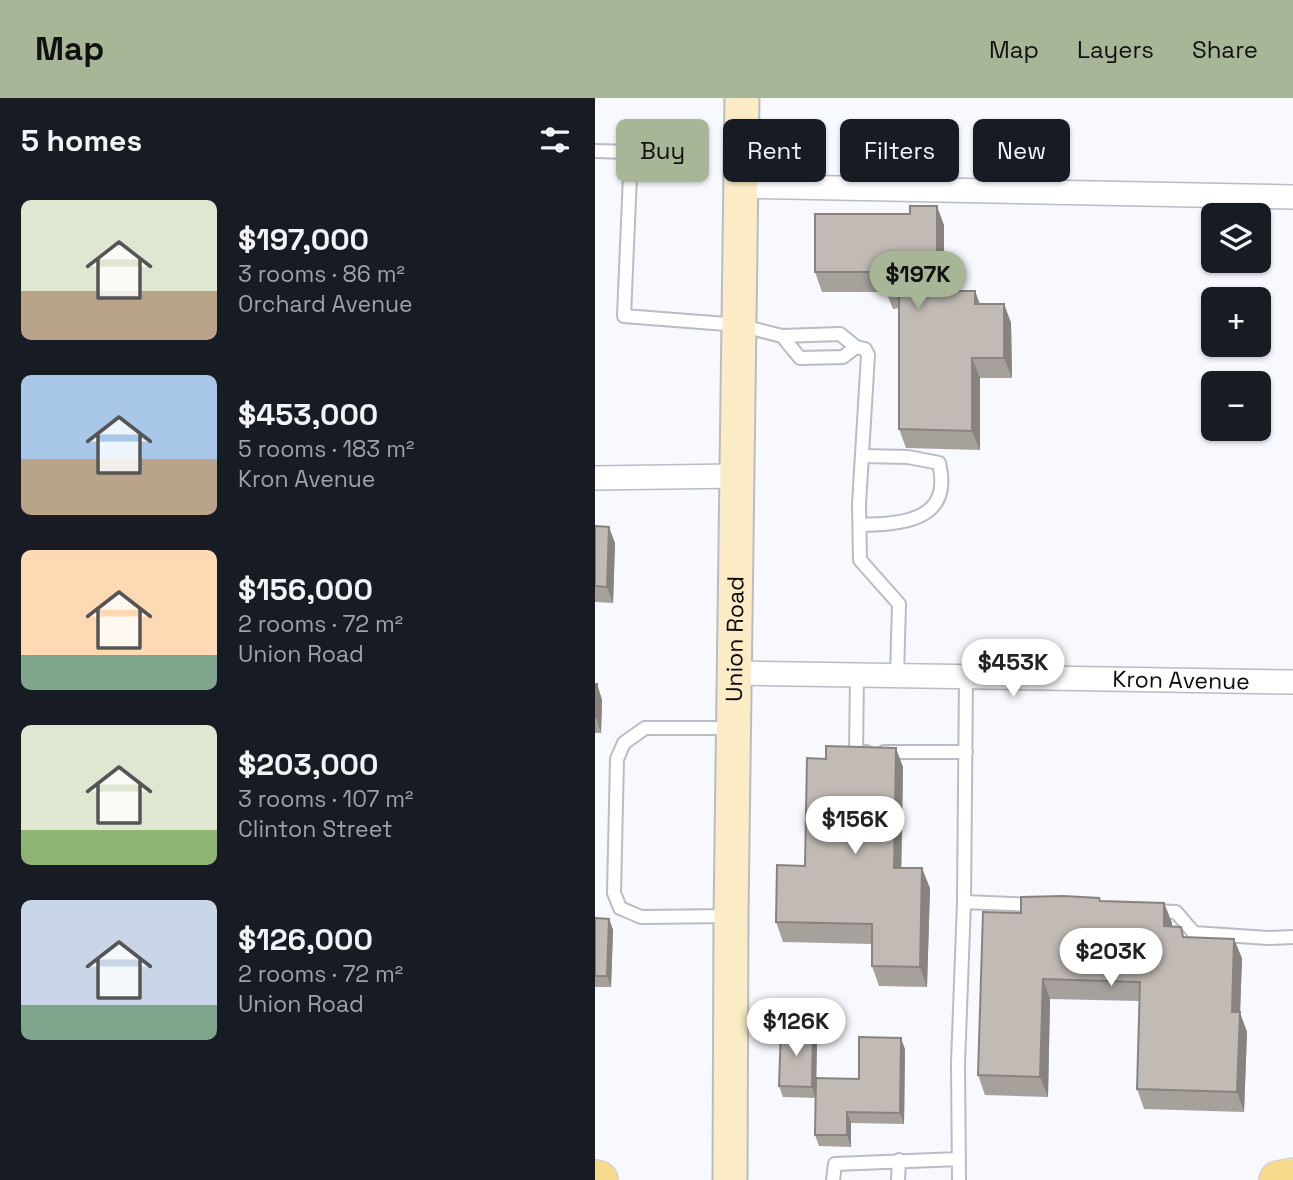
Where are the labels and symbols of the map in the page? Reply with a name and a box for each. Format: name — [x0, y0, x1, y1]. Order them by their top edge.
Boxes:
pin: $197K — [869, 252, 967, 311]
street label: Union Road — [719, 576, 751, 702]
pin: $453K — [964, 640, 1062, 699]
street label: Kron Avenue — [1112, 664, 1250, 696]
pin: $156K — [806, 796, 904, 856]
pin: $203K — [1062, 928, 1160, 988]
pin: $126K — [747, 998, 845, 1058]

